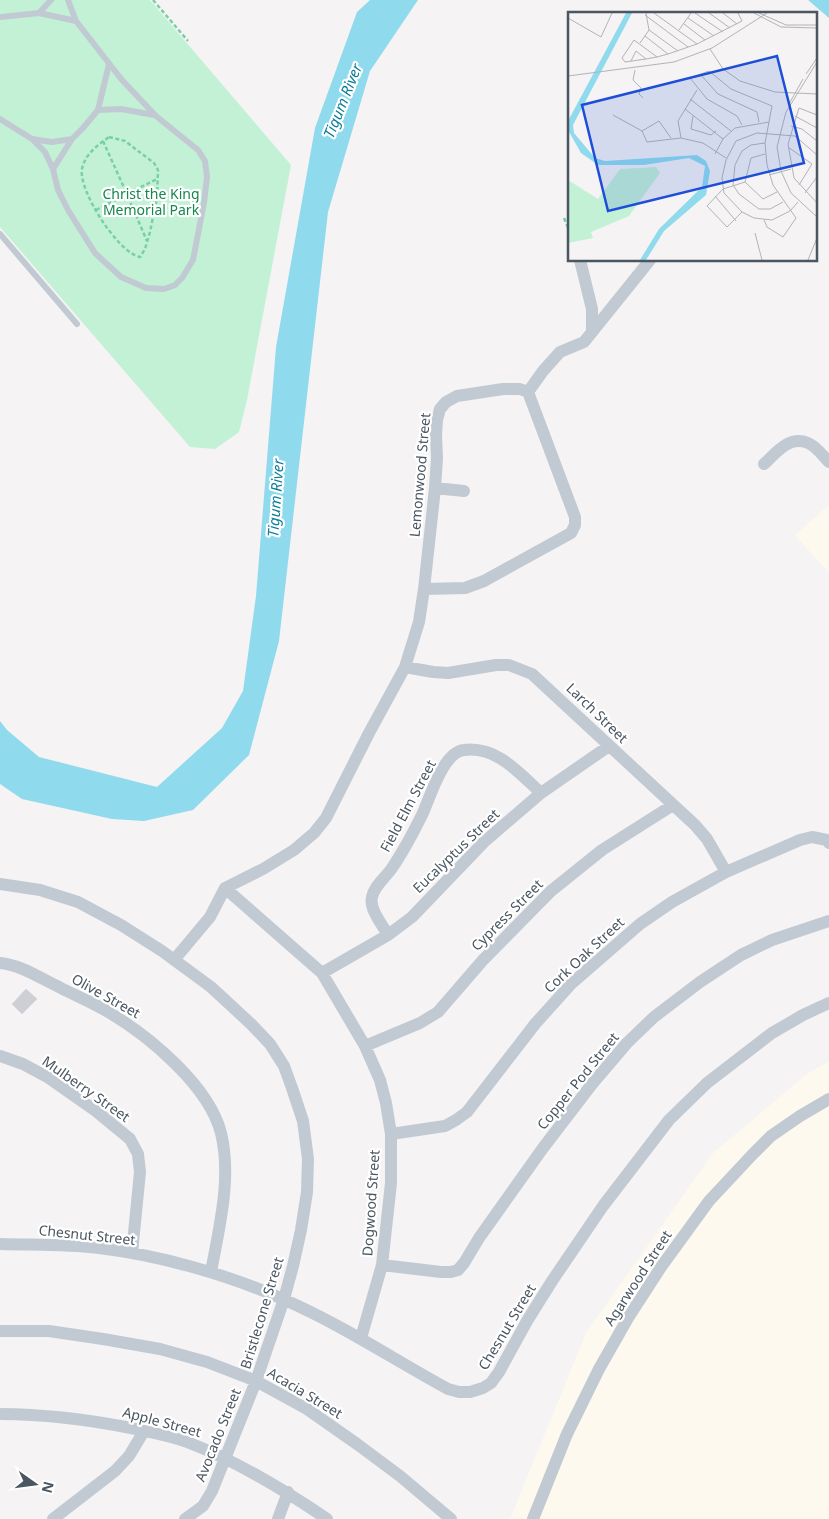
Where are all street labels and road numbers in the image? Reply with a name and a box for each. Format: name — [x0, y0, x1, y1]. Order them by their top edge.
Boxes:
street label: Lemonwood Street — [405, 412, 434, 538]
street label: Larch Street — [562, 678, 632, 747]
street label: Field Elm Street — [375, 756, 440, 855]
street label: Eucalyptus Street — [408, 804, 503, 897]
street label: Cypress Street — [467, 875, 547, 955]
street label: Cork Oak Street — [539, 912, 628, 997]
street label: Olive Street — [68, 969, 144, 1022]
street label: Copper Pod Street — [532, 1028, 623, 1133]
street label: Mulberry Street — [39, 1051, 134, 1126]
street label: Dogwood Street — [357, 1149, 384, 1257]
street label: Chesnut Street — [38, 1220, 136, 1249]
street label: Agarwood Street — [600, 1226, 676, 1329]
street label: Bristlecone Street — [235, 1254, 288, 1371]
street label: Chesnut Street — [473, 1280, 540, 1373]
street label: Acacia Street — [264, 1363, 346, 1422]
street label: Avocado Street — [190, 1385, 245, 1484]
street label: Apple Street — [121, 1402, 203, 1441]

